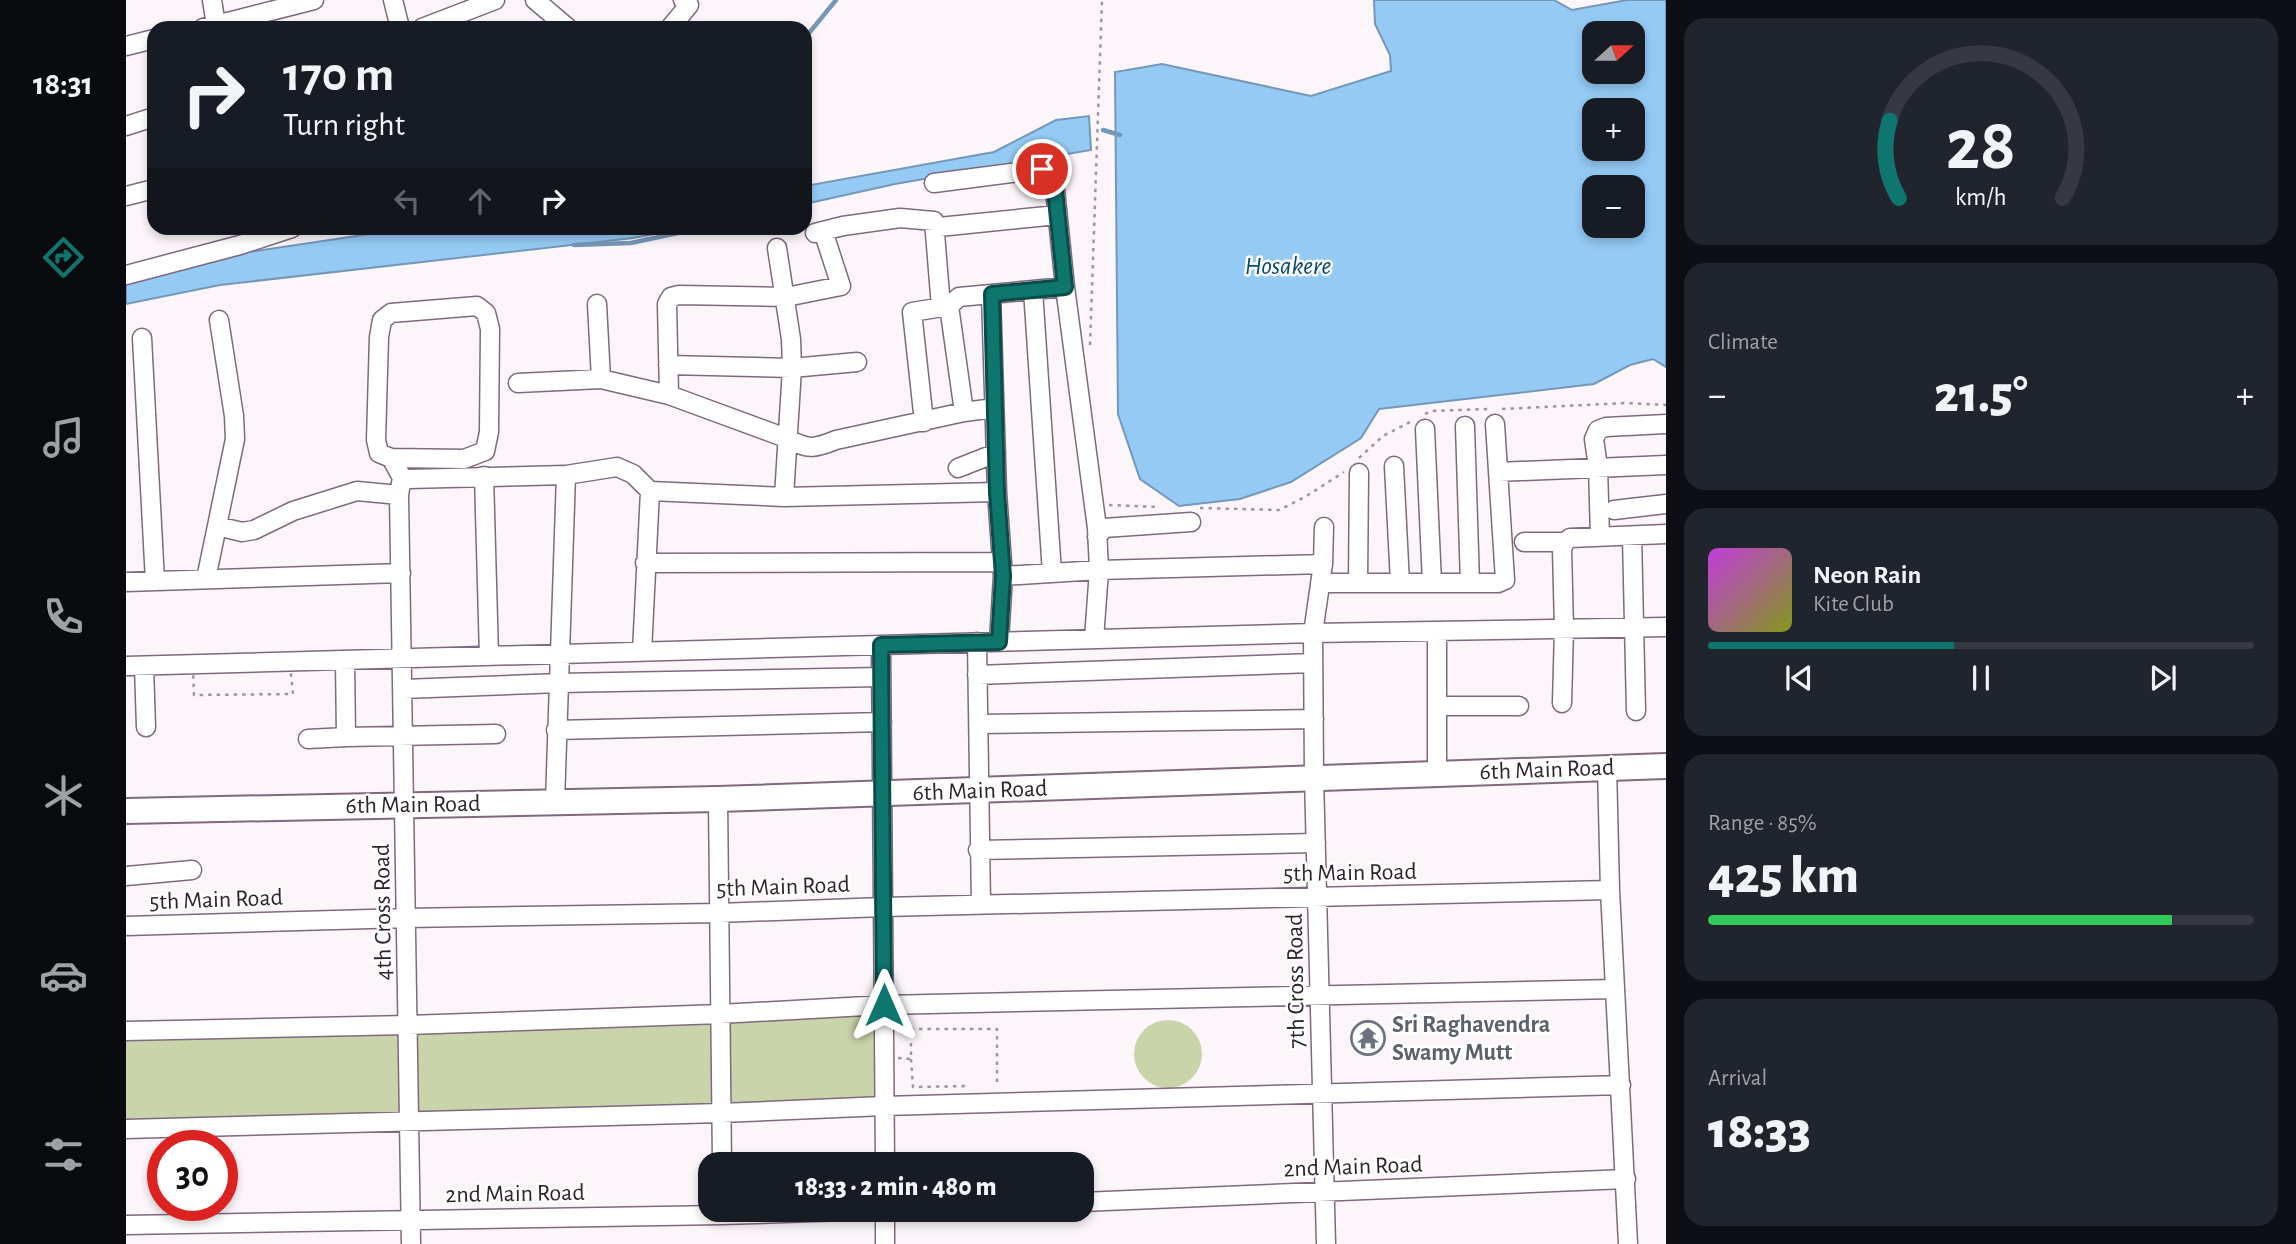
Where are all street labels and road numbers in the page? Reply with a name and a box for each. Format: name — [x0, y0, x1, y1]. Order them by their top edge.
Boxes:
street label: 6th Main Road — [1479, 756, 1615, 784]
street label: 6th Main Road — [912, 777, 1048, 805]
street label: 6th Main Road — [345, 792, 481, 818]
street label: 4th Cross Road — [370, 843, 396, 980]
street label: 5th Main Road — [1283, 860, 1417, 886]
street label: 5th Main Road — [716, 873, 850, 901]
street label: 5th Main Road — [149, 886, 283, 914]
street label: 7th Cross Road — [1283, 913, 1309, 1049]
street label: 2nd Main Road — [1283, 1153, 1423, 1181]
street label: 2nd Main Road — [445, 1181, 585, 1207]

